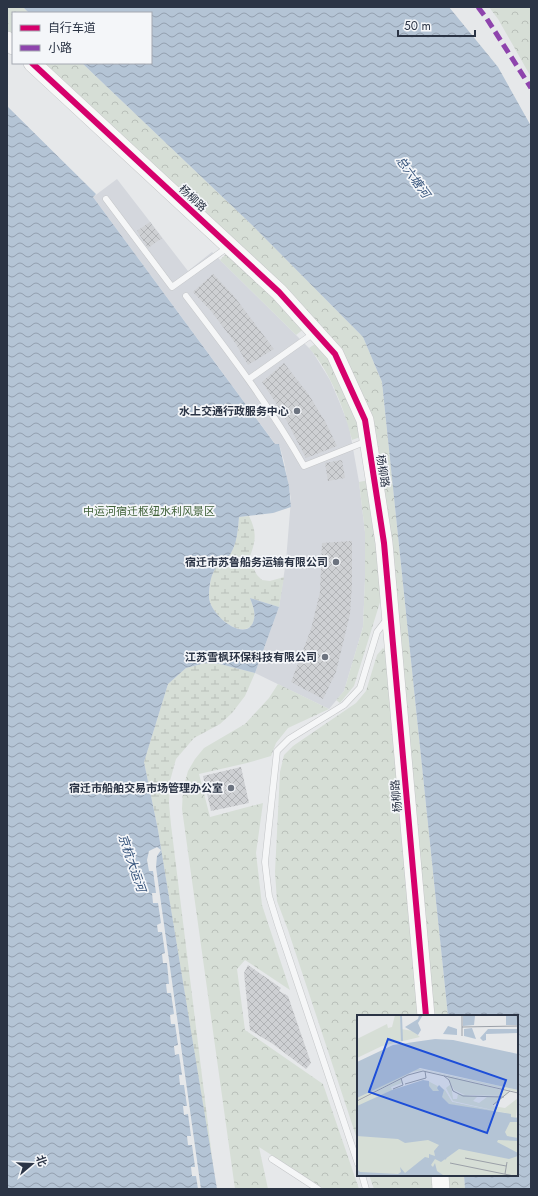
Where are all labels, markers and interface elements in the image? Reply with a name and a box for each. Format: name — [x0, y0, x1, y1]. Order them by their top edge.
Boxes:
legend — [12, 12, 152, 64]
scale bar — [398, 12, 475, 38]
text: 50 m — [404, 17, 431, 35]
text: 自行车道 — [48, 19, 96, 37]
text: 小路 — [48, 39, 72, 57]
water label: 总六塘河 — [392, 152, 436, 203]
street label: 杨柳路 — [175, 181, 211, 215]
place label: 水上交通行政服务中心 — [179, 403, 289, 419]
marker: 水上交通行政服务中心 — [292, 406, 302, 416]
street label: 杨柳路 — [373, 453, 393, 489]
park label: 中运河宿迁枢纽水利风景区 — [83, 503, 215, 519]
place label: 宿迁市苏鲁船务运输有限公司 — [185, 554, 328, 570]
marker: 宿迁市苏鲁船务运输有限公司 — [331, 557, 341, 567]
place label: 江苏雪枫环保科技有限公司 — [185, 649, 317, 665]
marker: 江苏雪枫环保科技有限公司 — [320, 652, 330, 662]
street label: 杨柳路 — [387, 779, 405, 813]
place label: 宿迁市船舶交易市场管理办公室 — [69, 780, 223, 796]
marker: 宿迁市船舶交易市场管理办公室 — [226, 783, 236, 793]
water label: 京杭大运河 — [114, 832, 151, 896]
inset map — [357, 1015, 518, 1176]
north arrow — [12, 1144, 52, 1184]
text: 北 — [32, 1153, 51, 1169]

